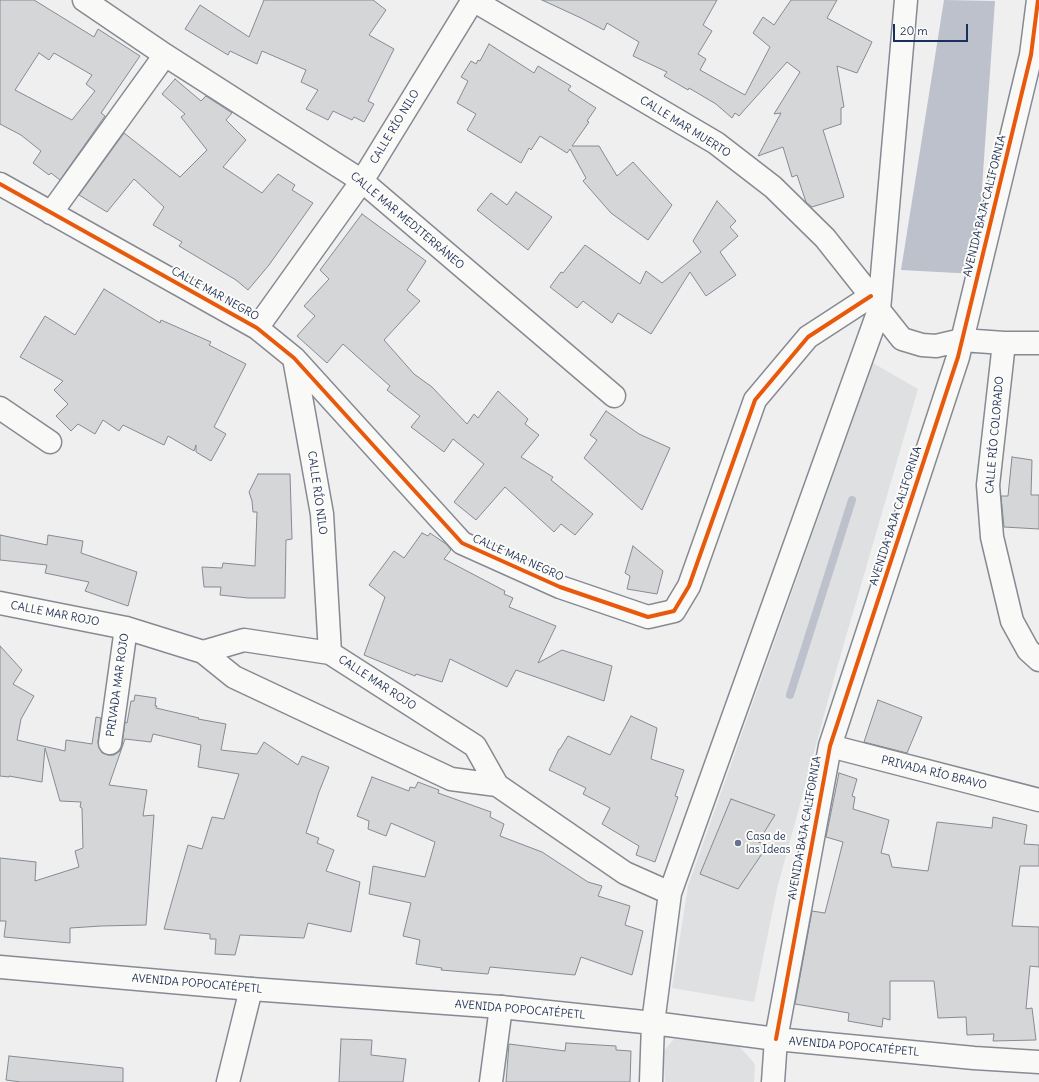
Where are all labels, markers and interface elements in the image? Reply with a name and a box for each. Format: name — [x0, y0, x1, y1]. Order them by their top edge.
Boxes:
scale bar — [895, 16, 970, 42]
text: 20 m — [900, 23, 928, 38]
street label: CALLE RÍO NILO — [368, 87, 422, 167]
street label: CALLE MAR MUERTO — [637, 94, 733, 160]
street label: AVENIDA BAJA CALIFORNIA — [961, 134, 1009, 278]
street label: CALLE MAR MEDITERRÁNEO — [347, 170, 467, 272]
street label: CALLE MAR NEGRO — [169, 264, 261, 324]
street label: CALLE RÍO COLORADO — [983, 376, 1007, 494]
street label: AVENIDA BAJA CALIFORNIA — [867, 445, 925, 587]
street label: CALLE RÍO NILO — [305, 450, 329, 536]
street label: CALLE MAR NEGRO — [470, 532, 566, 584]
street label: CALLE MAR ROJO — [9, 599, 101, 629]
street label: PRIVADA MAR ROJO — [104, 632, 132, 738]
street label: CALLE MAR ROJO — [336, 653, 418, 713]
street label: PRIVADA RÍO BRAVO — [880, 753, 988, 793]
street label: AVENIDA BAJA CALIFORNIA — [786, 755, 824, 901]
place label: Casa de las Ideas — [746, 830, 791, 856]
marker: Casa de las Ideas — [733, 838, 743, 848]
street label: AVENIDA POPOCATÉPETL — [131, 972, 263, 996]
street label: AVENIDA POPOCATÉPETL — [454, 998, 586, 1022]
street label: AVENIDA POPOCATÉPETL — [788, 1035, 920, 1059]

